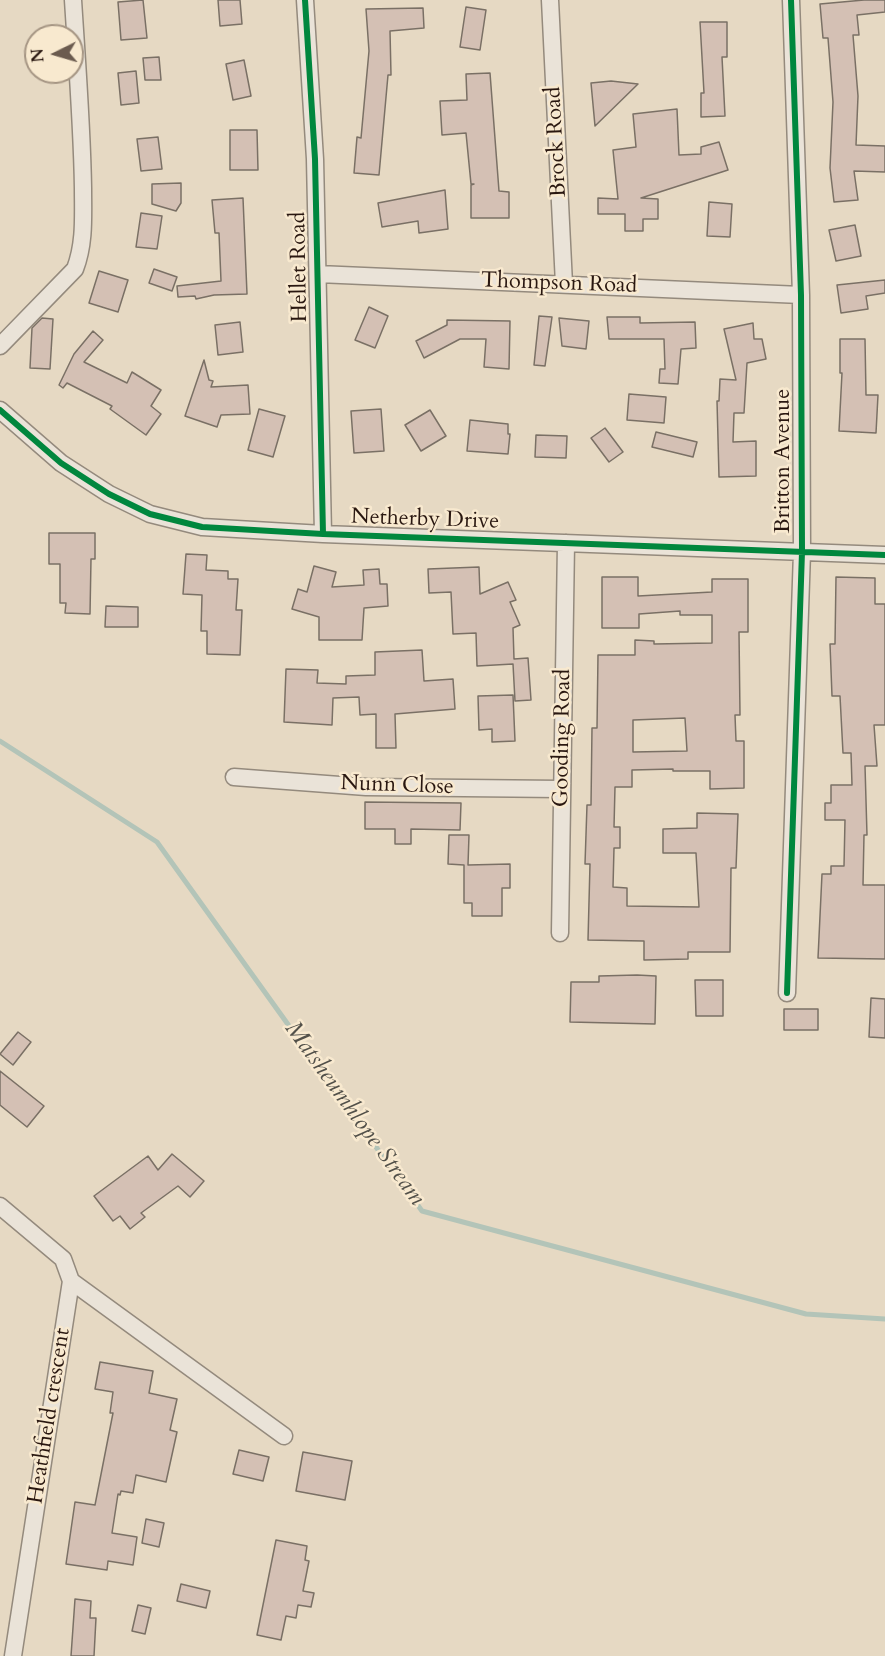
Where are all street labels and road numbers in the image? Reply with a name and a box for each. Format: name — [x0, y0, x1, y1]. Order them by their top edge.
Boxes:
street label: Brock Road — [541, 86, 573, 198]
street label: Hellet Road — [286, 211, 314, 323]
street label: Thompson Road — [480, 268, 638, 300]
street label: Britton Avenue — [771, 389, 797, 533]
street label: Netherby Drive — [350, 504, 500, 536]
street label: Gooding Road — [549, 669, 577, 807]
street label: Nunn Close — [340, 771, 454, 801]
street label: Heathfield crescent — [23, 1326, 77, 1506]

